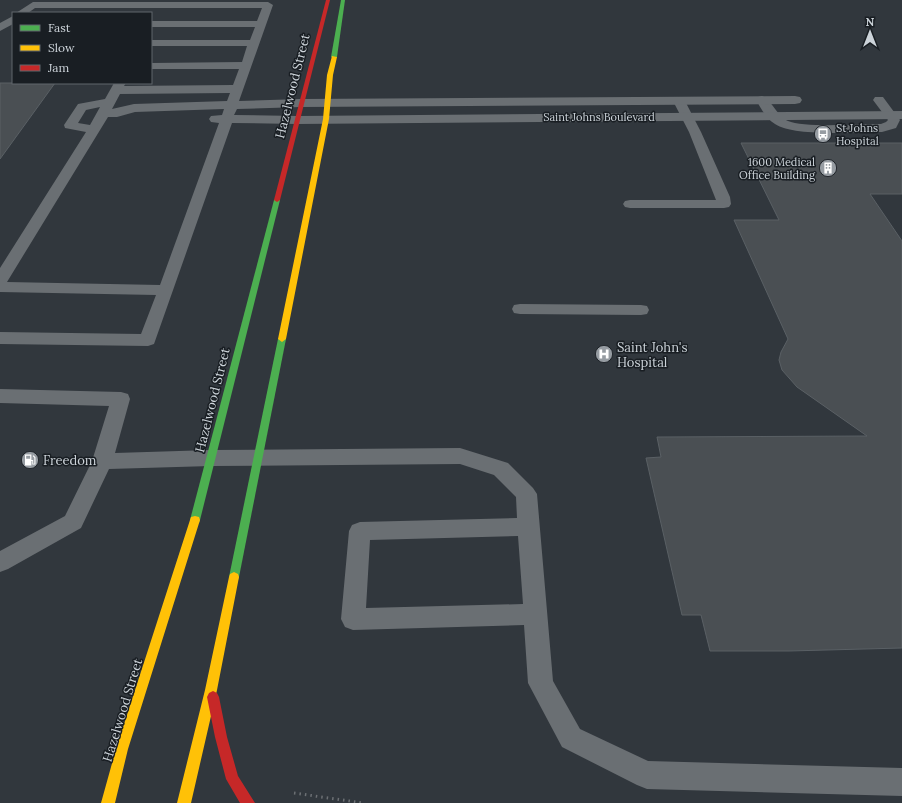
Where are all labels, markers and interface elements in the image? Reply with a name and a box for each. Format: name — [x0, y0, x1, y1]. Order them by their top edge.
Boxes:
legend — [12, 12, 152, 84]
north arrow — [850, 12, 890, 52]
text: N — [866, 15, 875, 29]
text: Fast — [48, 20, 71, 35]
street label: Hazelwood Street — [271, 32, 314, 140]
text: Slow — [48, 40, 75, 55]
text: Jam — [47, 60, 69, 75]
street label: Saint Johns Boulevard — [543, 110, 655, 124]
place label: St Johns Hospital — [836, 121, 879, 148]
bus stop icon: St Johns Hospital — [813, 124, 833, 144]
place label: 1600 Medical Office Building — [739, 155, 816, 182]
building icon: 1600 Medical Office Building — [818, 158, 838, 178]
place label: Saint John's Hospital — [617, 339, 688, 371]
hospital icon: Saint John's Hospital — [594, 344, 614, 364]
street label: Hazelwood Street — [191, 346, 234, 454]
fuel station icon: Freedom — [20, 450, 40, 470]
place label: Freedom — [43, 452, 97, 469]
street label: Hazelwood Street — [99, 656, 146, 764]

